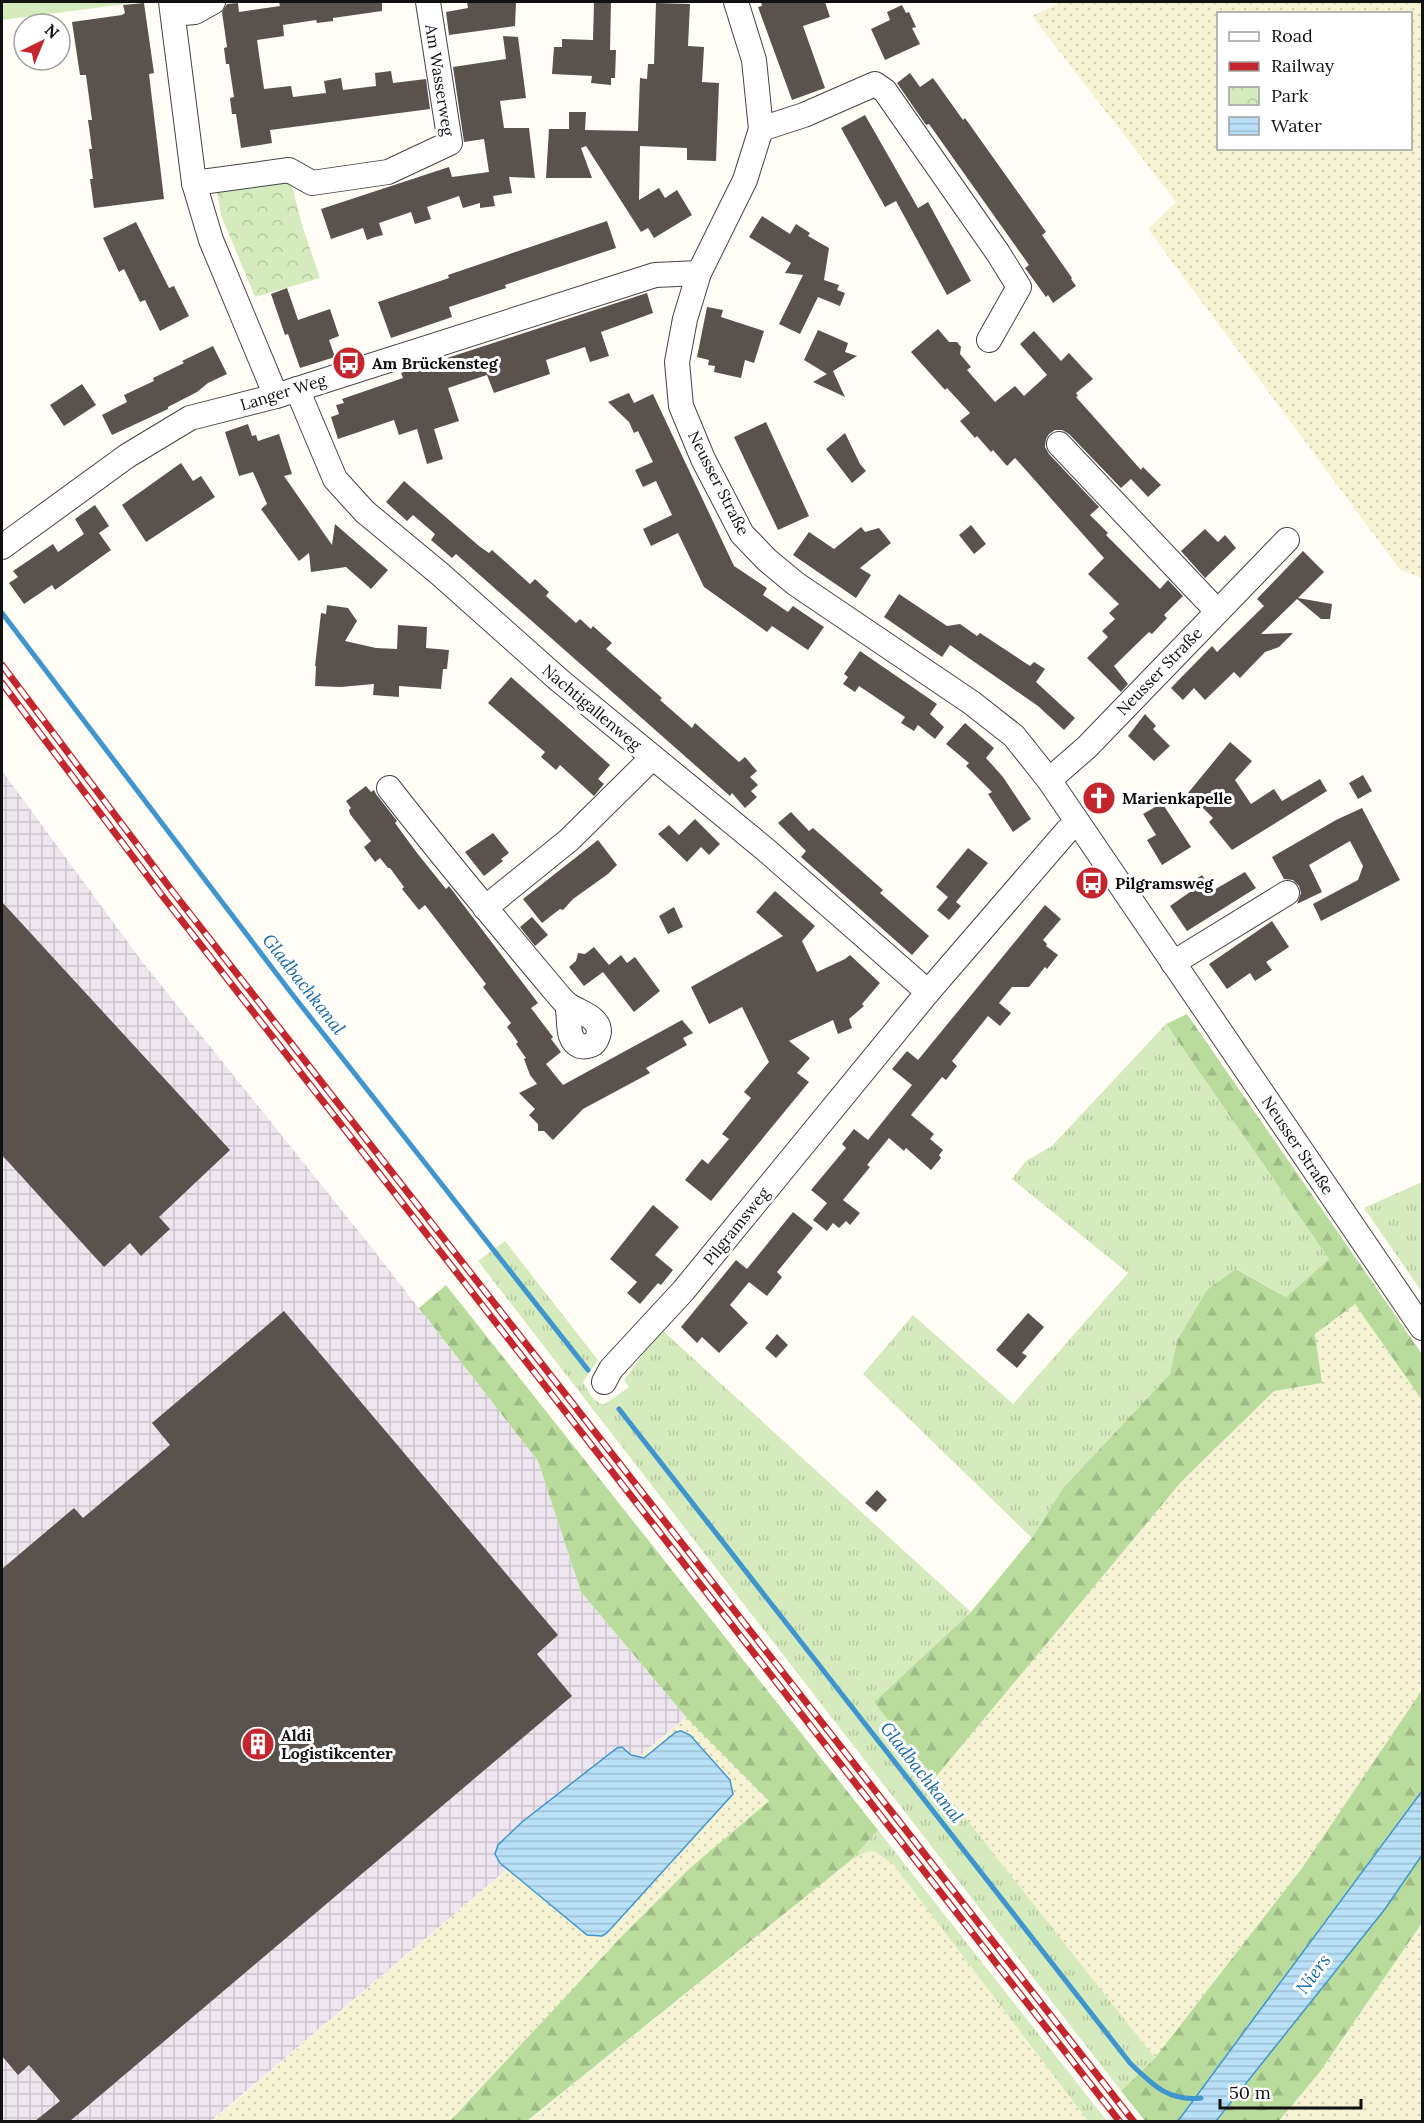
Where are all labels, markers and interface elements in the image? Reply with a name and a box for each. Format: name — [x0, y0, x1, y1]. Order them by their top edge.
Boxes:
north arrow — [12, 12, 72, 72]
legend — [1217, 12, 1412, 150]
text: N — [41, 19, 64, 43]
street label: Am Wasserweg — [421, 22, 459, 138]
text: Road — [1271, 24, 1313, 47]
text: Railway — [1271, 54, 1335, 77]
text: Park — [1271, 84, 1309, 107]
text: Water — [1271, 114, 1322, 137]
bus stop icon: Am Brückensteg — [331, 345, 367, 381]
place label: Am Brückensteg — [372, 353, 499, 373]
street label: Langer Weg — [238, 369, 330, 415]
street label: Neusser Straße — [684, 427, 754, 539]
street label: Neusser Straße — [1112, 623, 1206, 719]
street label: Nachtigallenweg — [538, 660, 646, 755]
church icon: Marienkapelle — [1081, 780, 1117, 816]
place label: Marienkapelle — [1122, 788, 1233, 808]
bus stop icon: Pilgramsweg — [1074, 865, 1110, 901]
place label: Pilgramsweg — [1115, 873, 1214, 893]
water label: Gladbachkanal — [257, 929, 351, 1039]
street label: Neusser Straße — [1258, 1092, 1339, 1198]
street label: Pilgramsweg — [699, 1182, 774, 1269]
water label: Gladbachkanal — [875, 1717, 969, 1827]
place label: Aldi Logistikcenter — [281, 1725, 393, 1763]
building icon: Aldi Logistikcenter — [240, 1726, 276, 1762]
water label: Niers — [1291, 1949, 1335, 1999]
scale bar — [1220, 2072, 1361, 2110]
text: 50 m — [1229, 2081, 1271, 2104]

